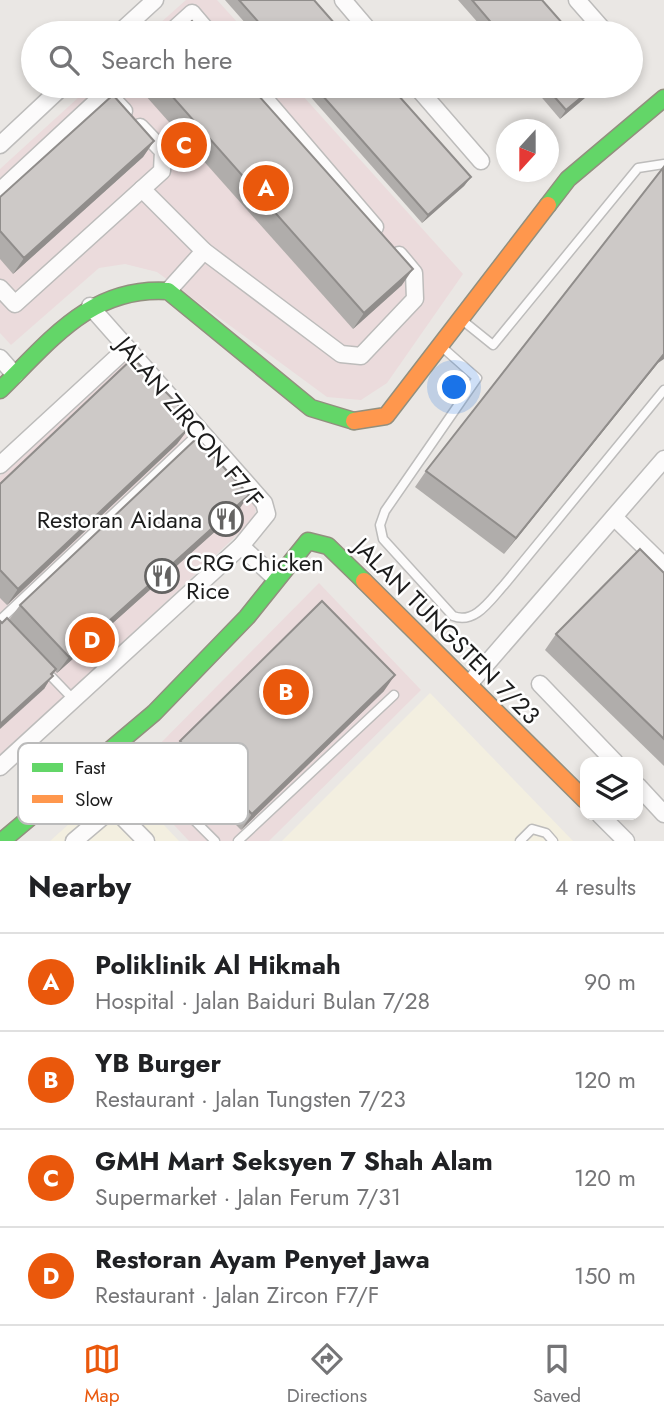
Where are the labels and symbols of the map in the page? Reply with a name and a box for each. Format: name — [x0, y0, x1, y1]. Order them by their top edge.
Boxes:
pin: C — [161, 119, 207, 171]
north arrow — [496, 119, 559, 182]
pin: A — [243, 162, 289, 214]
street label: JALAN ZIRCON F7/F — [106, 326, 272, 515]
your location — [437, 370, 471, 404]
restaurant icon: Restoran Aidana — [207, 500, 245, 538]
place label: Restoran Aidana — [37, 502, 202, 537]
street label: JALAN TUNGSTEN 7/23 — [344, 528, 548, 732]
place label: CRG Chicken Rice — [186, 545, 324, 608]
restaurant icon: CRG Chicken Rice — [143, 557, 181, 595]
pin: D — [69, 614, 115, 666]
pin: B — [263, 666, 309, 718]
legend — [18, 743, 248, 824]
text: Fast — [75, 754, 106, 781]
text: Slow — [75, 786, 113, 813]

